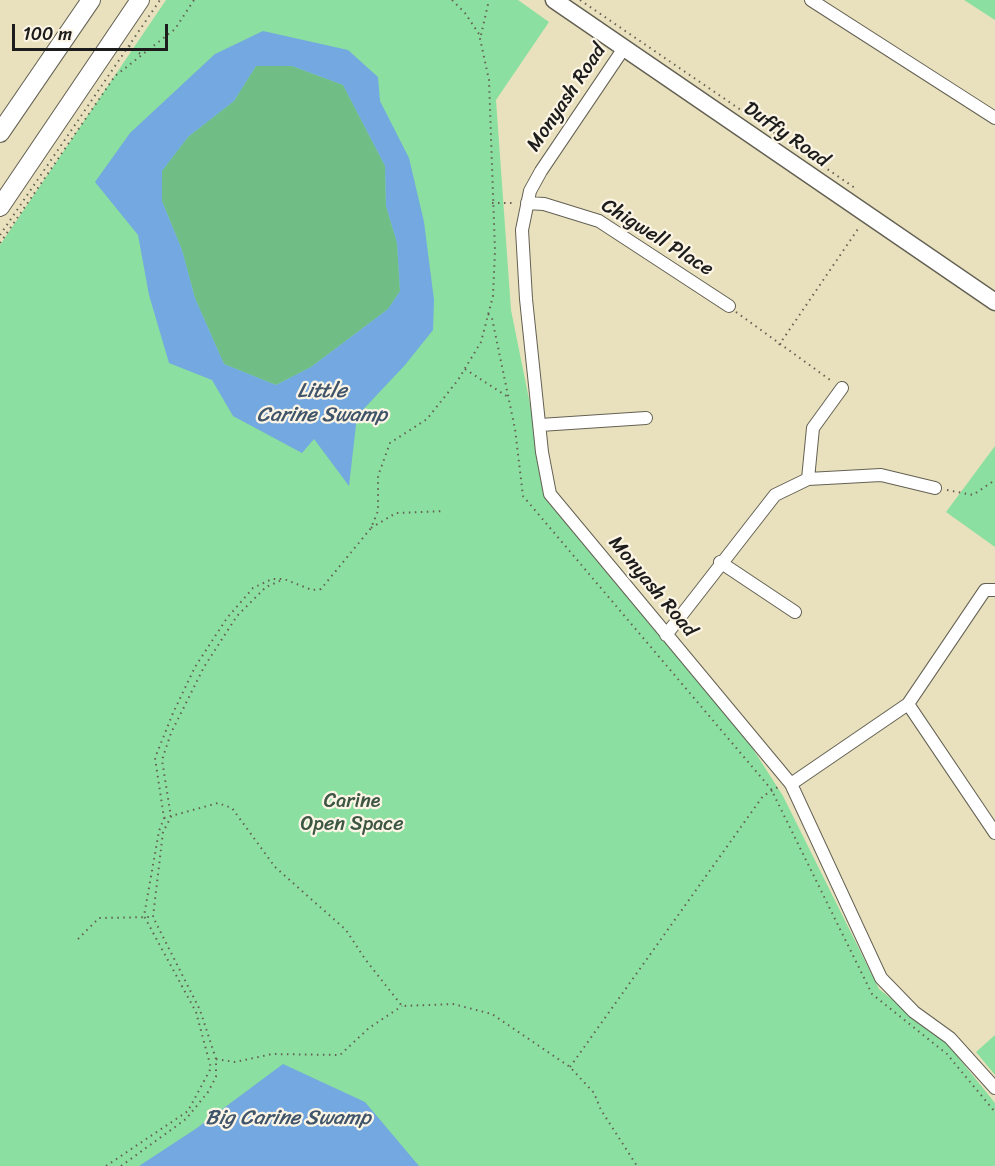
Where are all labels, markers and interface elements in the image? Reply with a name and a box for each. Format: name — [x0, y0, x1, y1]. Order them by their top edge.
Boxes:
scale bar — [15, 12, 171, 50]
text: 100 m — [23, 18, 72, 50]
street label: Monyash Road — [522, 40, 612, 156]
street label: Duffy Road — [739, 97, 833, 173]
street label: Chigwell Place — [597, 194, 717, 282]
water label: Little Carine Swamp — [257, 379, 387, 429]
street label: Monyash Road — [603, 532, 701, 642]
park label: Carine Open Space — [300, 790, 404, 837]
water label: Big Carine Swamp — [205, 1106, 371, 1132]

